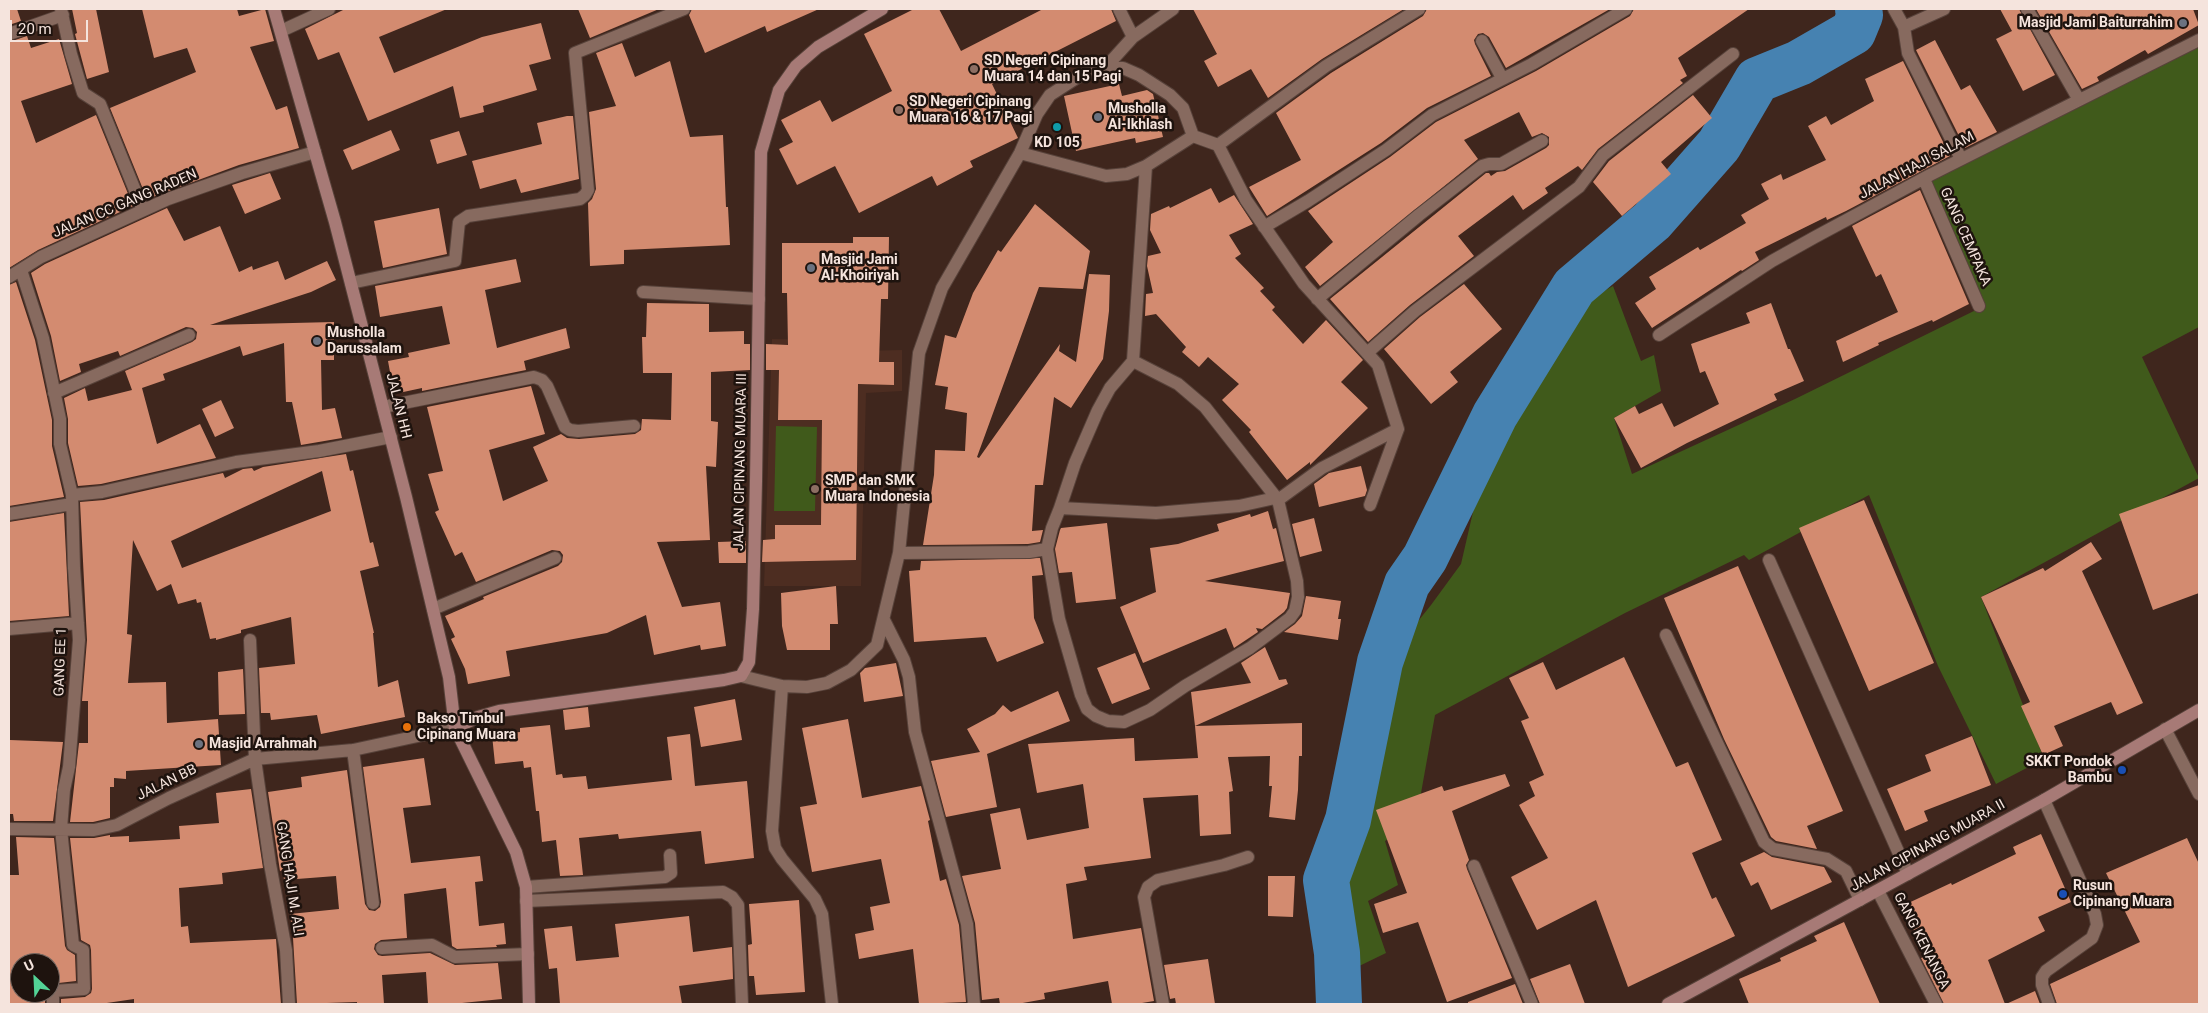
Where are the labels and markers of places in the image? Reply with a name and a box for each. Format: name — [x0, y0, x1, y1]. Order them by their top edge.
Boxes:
place label: Masjid Jami Baiturrahim — [2019, 15, 2173, 31]
marker: Masjid Jami Baiturrahim — [2177, 17, 2189, 29]
place label: SD Negeri Cipinang Muara 14 dan 15 Pagi — [984, 53, 1121, 85]
marker: SD Negeri Cipinang Muara 14 dan 15 Pagi — [968, 63, 980, 75]
place label: SD Negeri Cipinang Muara 16 & 17 Pagi — [909, 94, 1032, 126]
place label: Musholla Al-Ikhlash — [1108, 101, 1172, 134]
marker: SD Negeri Cipinang Muara 16 & 17 Pagi — [893, 104, 905, 116]
marker: Musholla Al-Ikhlash — [1092, 111, 1104, 123]
marker: KD 105 — [1051, 121, 1063, 133]
place label: KD 105 — [1034, 135, 1080, 151]
place label: Masjid Jami Al-Khoiriyah — [821, 252, 899, 284]
marker: Masjid Jami Al-Khoiriyah — [805, 262, 817, 274]
place label: Musholla Darussalam — [327, 325, 402, 358]
marker: Musholla Darussalam — [311, 335, 323, 347]
place label: SMP dan SMK Muara Indonesia — [825, 473, 930, 506]
marker: SMP dan SMK Muara Indonesia — [809, 483, 821, 495]
place label: Bakso Timbul Cipinang Muara — [417, 711, 516, 744]
marker: Bakso Timbul Cipinang Muara — [401, 721, 413, 733]
place label: Masjid Arrahmah — [209, 736, 317, 752]
marker: Masjid Arrahmah — [193, 738, 205, 750]
place label: SKKT Pondok Bambu — [2025, 754, 2112, 786]
marker: SKKT Pondok Bambu — [2116, 764, 2128, 776]
place label: Rusun Cipinang Muara — [2073, 878, 2172, 910]
marker: Rusun Cipinang Muara — [2057, 888, 2069, 900]

